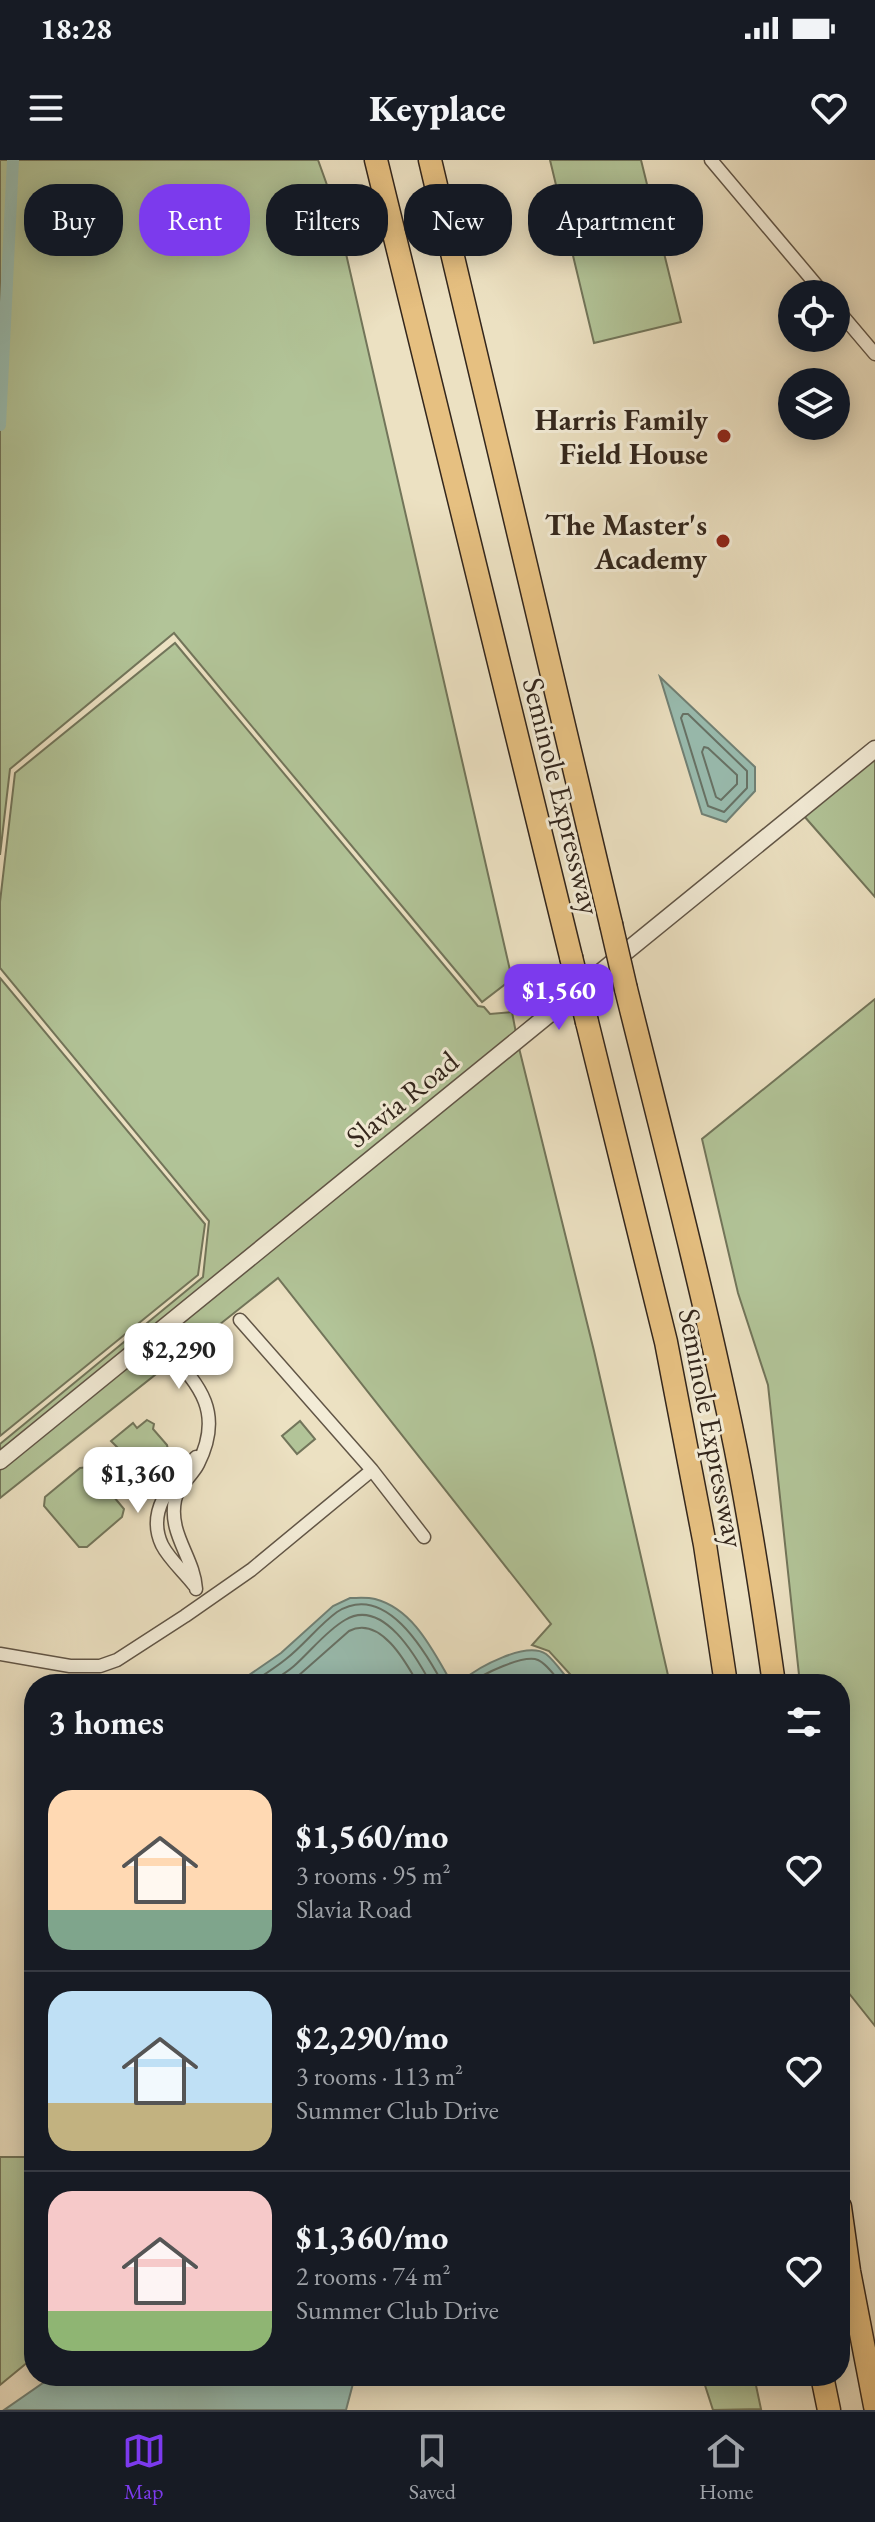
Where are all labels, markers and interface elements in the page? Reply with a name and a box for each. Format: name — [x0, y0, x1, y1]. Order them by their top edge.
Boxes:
text: 18:28 — [40, 9, 112, 48]
text: Keyplace — [369, 85, 506, 132]
icon: menu — [24, 86, 68, 130]
icon: heart — [807, 86, 851, 130]
chip: Buy — [24, 184, 123, 256]
chip: Rent — [139, 184, 250, 256]
chip: Filters — [266, 184, 388, 256]
chip: New — [404, 184, 512, 256]
chip: Apartment — [528, 184, 703, 256]
map controls — [778, 280, 850, 440]
button: locate — [778, 280, 850, 352]
button: layers — [778, 368, 850, 440]
place label: Harris Family Field House — [535, 400, 709, 473]
marker: Harris Family Field House — [715, 427, 733, 445]
place label: The Master's Academy — [545, 505, 708, 578]
marker: The Master's Academy — [714, 532, 732, 550]
street label: Seminole Expressway — [514, 673, 611, 919]
pin: $1,560 — [494, 964, 624, 1032]
text: $1,560 — [522, 973, 596, 1007]
street label: Slavia Road — [338, 1041, 467, 1156]
street label: Seminole Expressway — [670, 1305, 754, 1552]
pin: $2,290 — [114, 1323, 244, 1391]
text: $2,290 — [142, 1332, 216, 1366]
pin: $1,360 — [73, 1447, 203, 1515]
text: $1,360 — [101, 1456, 175, 1490]
text: 3 homes — [48, 1700, 164, 1744]
icon: filters — [782, 1700, 826, 1744]
text: $1,560/mo — [296, 1814, 448, 1858]
icon: home — [112, 1822, 208, 1918]
icon: heart — [782, 1848, 826, 1892]
text: 3 rooms · 95 m² — [296, 1858, 451, 1892]
text: Slavia Road — [296, 1892, 412, 1926]
text: $2,290/mo — [296, 2015, 448, 2059]
icon: home — [112, 2023, 208, 2119]
icon: heart — [782, 2049, 826, 2093]
text: 3 rooms · 113 m² — [296, 2059, 463, 2093]
text: Summer Club Drive — [296, 2093, 499, 2127]
text: $1,360/mo — [296, 2215, 448, 2259]
icon: home — [112, 2223, 208, 2319]
icon: heart — [782, 2249, 826, 2293]
text: 2 rooms · 74 m² — [296, 2259, 451, 2293]
text: Summer Club Drive — [296, 2293, 499, 2327]
tab: Map — [122, 2429, 166, 2506]
tab: Saved — [409, 2429, 456, 2506]
tab: Home — [699, 2429, 753, 2506]

